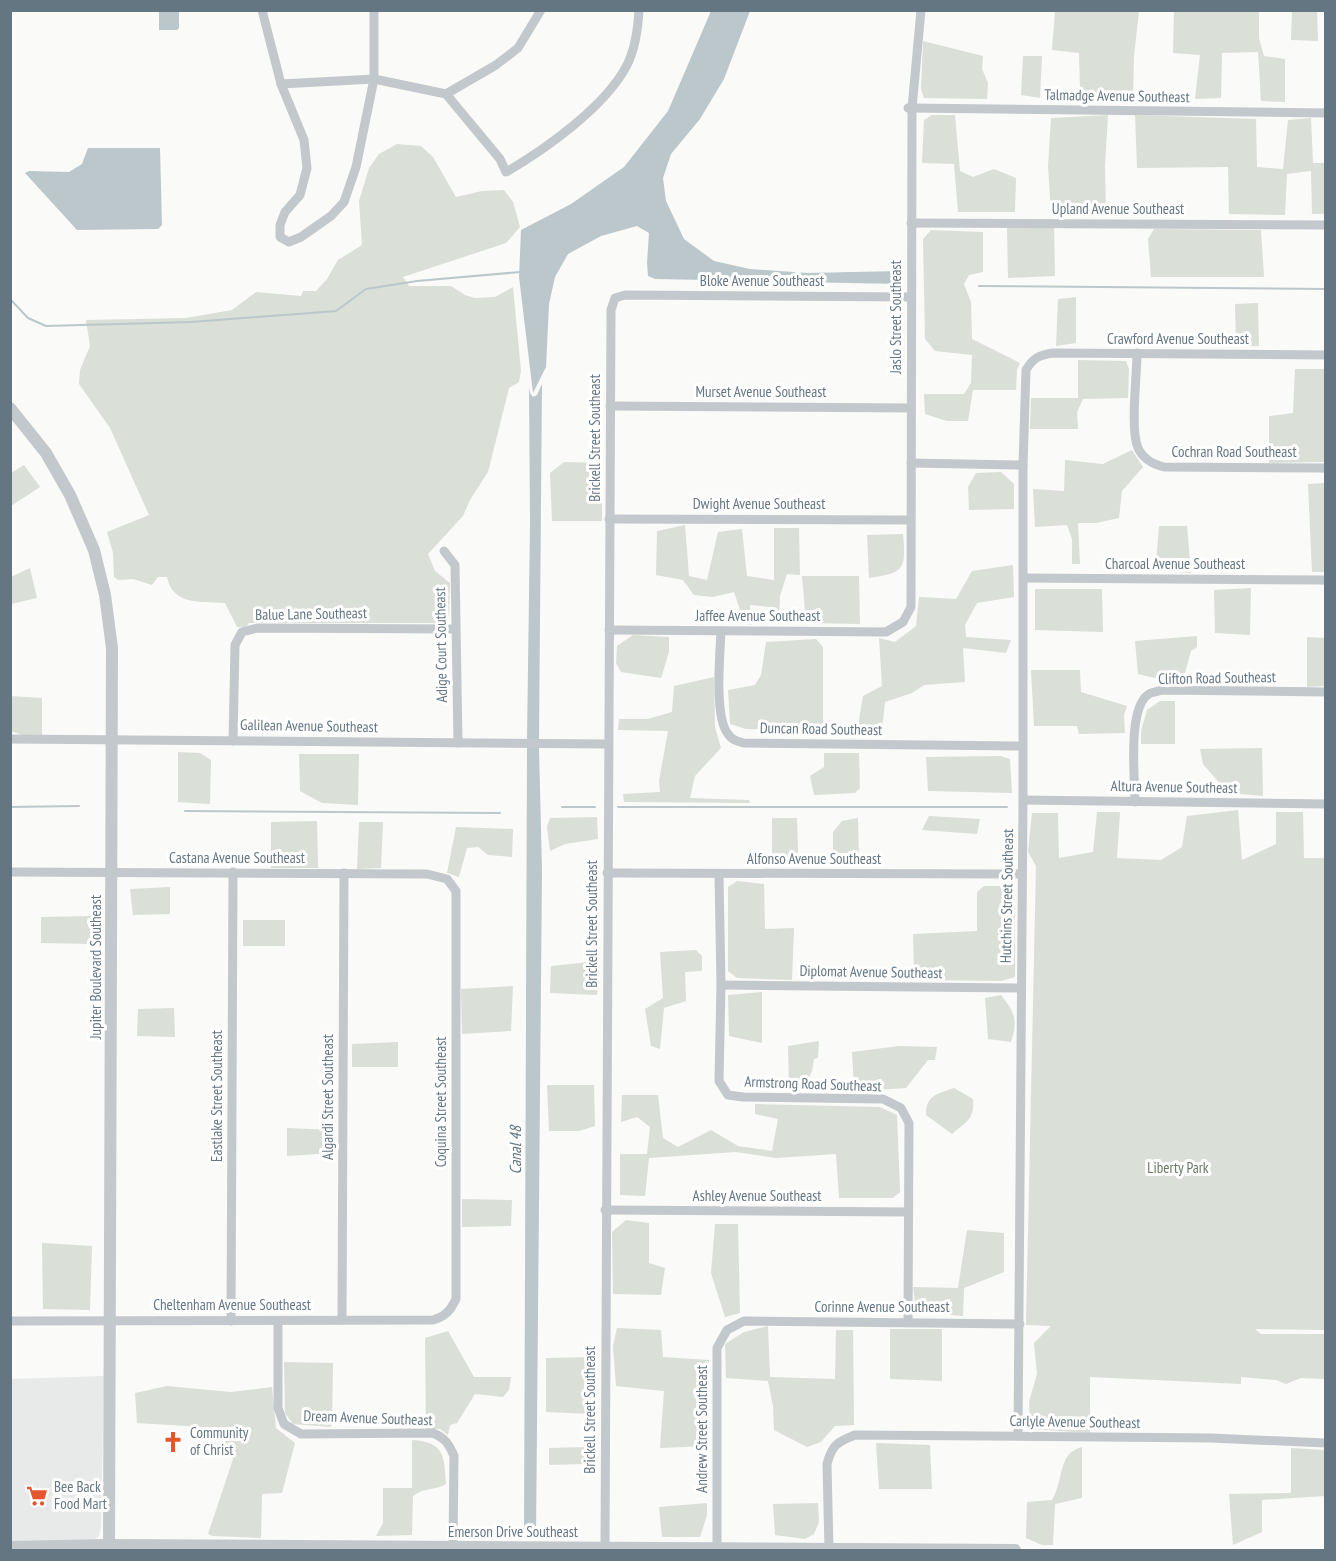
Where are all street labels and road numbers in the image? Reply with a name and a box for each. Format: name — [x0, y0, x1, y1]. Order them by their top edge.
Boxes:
street label: Talmadge Avenue Southeast — [1044, 85, 1190, 106]
street label: Upland Avenue Southeast — [1052, 199, 1184, 218]
street label: Jaslo Street Southeast — [886, 260, 905, 375]
street label: Bloke Avenue Southeast — [700, 271, 824, 290]
street label: Crawford Avenue Southeast — [1107, 329, 1249, 348]
street label: Brickell Street Southeast — [585, 374, 604, 502]
street label: Murset Avenue Southeast — [696, 382, 826, 401]
street label: Cochran Road Southeast — [1171, 442, 1297, 461]
street label: Dwight Avenue Southeast — [693, 494, 825, 513]
street label: Charcoal Avenue Southeast — [1105, 554, 1245, 573]
street label: Adige Court Southeast — [430, 587, 451, 703]
street label: Balue Lane Southeast — [255, 603, 367, 624]
street label: Jaffee Avenue Southeast — [695, 606, 820, 625]
street label: Clifton Road Southeast — [1158, 667, 1276, 688]
street label: Galilean Avenue Southeast — [240, 715, 378, 736]
street label: Duncan Road Southeast — [760, 718, 882, 739]
street label: Altura Avenue Southeast — [1110, 776, 1238, 797]
street label: Hutchins Street Southeast — [996, 829, 1017, 963]
street label: Castana Avenue Southeast — [169, 848, 305, 867]
street label: Alfonso Avenue Southeast — [747, 849, 881, 868]
street label: Brickell Street Southeast — [582, 860, 601, 988]
street label: Jupiter Boulevard Southeast — [86, 895, 105, 1040]
street label: Diplomat Avenue Southeast — [799, 961, 943, 982]
street label: Eastlake Street Southeast — [207, 1030, 226, 1162]
street label: Algardi Street Southeast — [318, 1034, 337, 1160]
street label: Coquina Street Southeast — [431, 1037, 450, 1167]
street label: Armstrong Road Southeast — [744, 1072, 882, 1095]
street label: Ashley Avenue Southeast — [693, 1186, 821, 1205]
street label: Cheltenham Avenue Southeast — [153, 1295, 311, 1314]
street label: Corinne Avenue Southeast — [814, 1297, 950, 1316]
street label: Brickell Street Southeast — [580, 1346, 599, 1474]
street label: Andrew Street Southeast — [692, 1365, 711, 1493]
street label: Dream Avenue Southeast — [303, 1406, 433, 1429]
street label: Carlyle Avenue Southeast — [1009, 1411, 1141, 1432]
street label: Emerson Drive Southeast — [448, 1522, 578, 1541]

